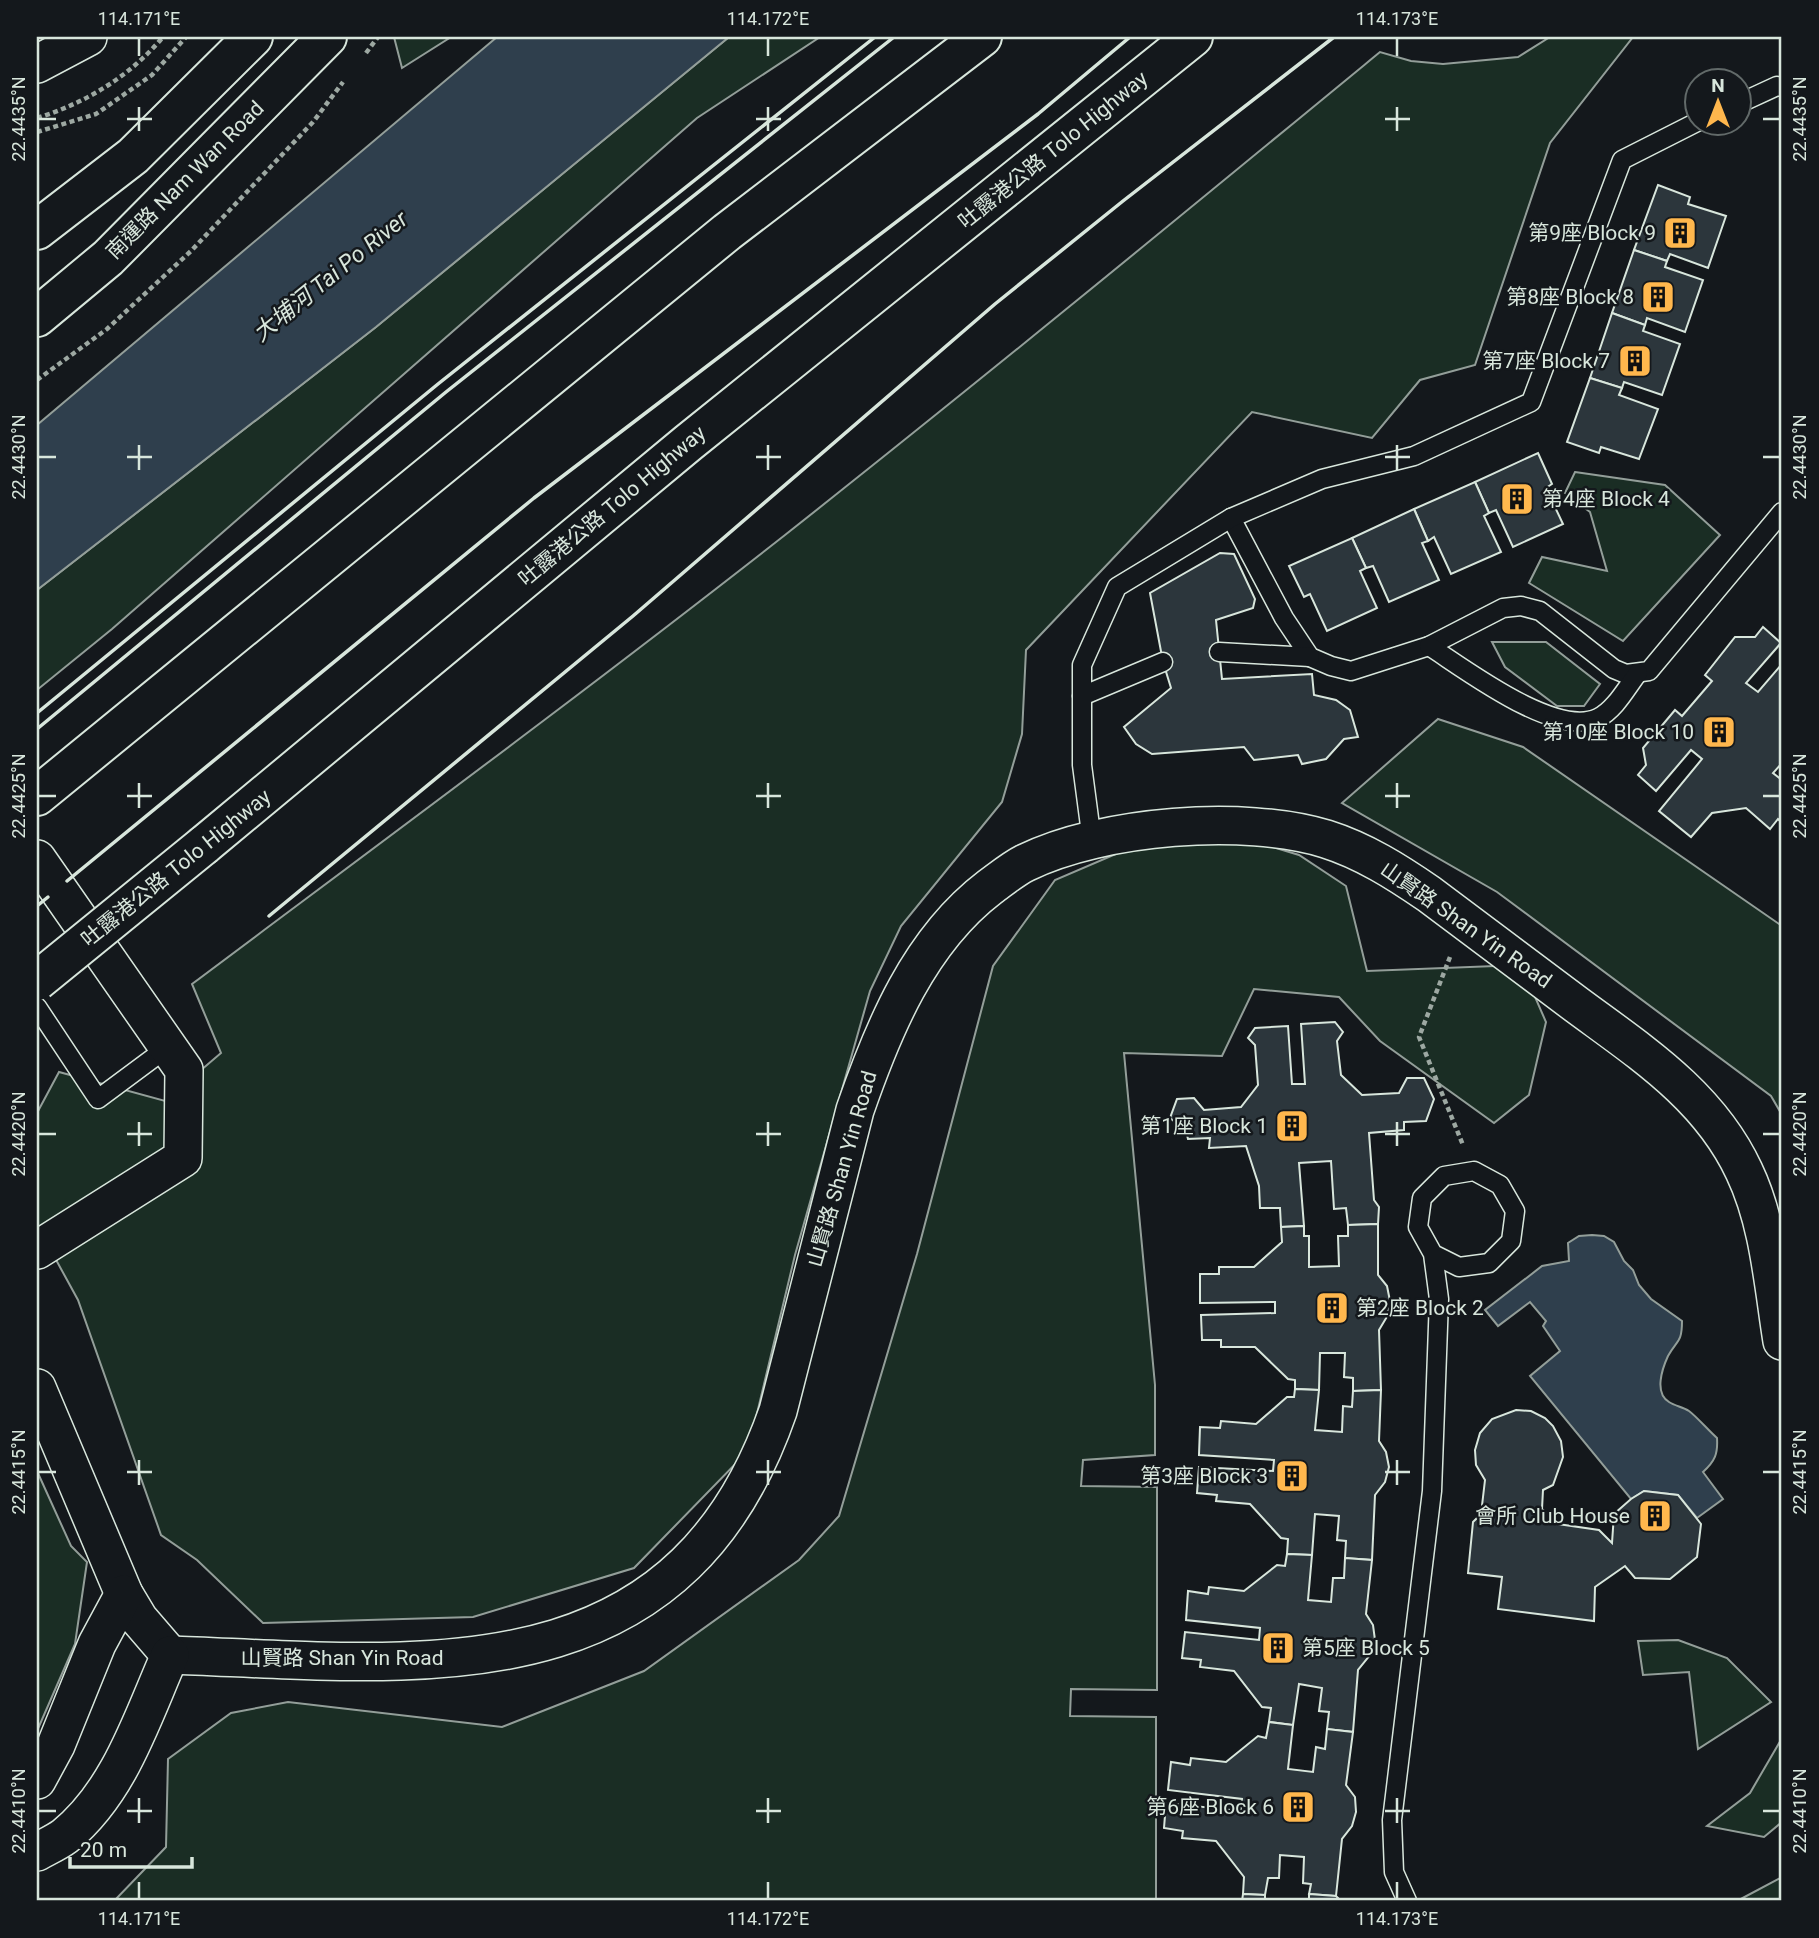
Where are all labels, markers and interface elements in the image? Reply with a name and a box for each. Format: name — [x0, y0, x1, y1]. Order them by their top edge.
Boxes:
text: 114.171°E — [98, 8, 180, 29]
text: 114.172°E — [727, 8, 809, 29]
text: 114.173°E — [1356, 8, 1438, 29]
street label: 吐露港公路 Tolo Highway — [954, 66, 1152, 234]
north arrow — [1682, 66, 1752, 136]
text: N — [1711, 74, 1725, 97]
text: 22.4435°N — [8, 76, 29, 162]
text: 22.4435°N — [1789, 76, 1810, 162]
street label: 南運路 Nam Wan Road — [101, 96, 269, 264]
water label: 大埔河 Tai Po River — [247, 205, 414, 347]
building icon: 第9座 Block 9 — [1661, 214, 1699, 252]
place label: 第9座 Block 9 — [1528, 221, 1656, 245]
building icon: 第8座 Block 8 — [1639, 278, 1677, 316]
place label: 第8座 Block 8 — [1506, 285, 1634, 309]
building icon: 第7座 Block 7 — [1616, 342, 1654, 380]
place label: 第7座 Block 7 — [1482, 349, 1610, 373]
text: 22.4430°N — [8, 414, 29, 500]
text: 22.4430°N — [1789, 414, 1810, 500]
street label: 吐露港公路 Tolo Highway — [514, 421, 710, 591]
building icon: 第4座 Block 4 — [1498, 480, 1536, 518]
place label: 第4座 Block 4 — [1542, 487, 1670, 511]
building icon: 第10座 Block 10 — [1700, 713, 1738, 751]
place label: 第10座 Block 10 — [1543, 720, 1694, 744]
text: 22.4425°N — [8, 753, 29, 839]
text: 22.4425°N — [1789, 753, 1810, 839]
street label: 吐露港公路 Tolo Highway — [77, 784, 275, 952]
street label: 山賢路 Shan Yin Road — [1376, 857, 1556, 993]
street label: 山賢路 Shan Yin Road — [802, 1068, 882, 1270]
text: 22.4420°N — [8, 1091, 29, 1177]
text: 22.4420°N — [1789, 1091, 1810, 1177]
building icon: 第1座 Block 1 — [1273, 1107, 1311, 1145]
place label: 第1座 Block 1 — [1140, 1114, 1268, 1138]
building icon: 第2座 Block 2 — [1313, 1289, 1351, 1327]
place label: 第2座 Block 2 — [1356, 1296, 1484, 1320]
text: 22.4415°N — [8, 1429, 29, 1515]
text: 22.4415°N — [1789, 1429, 1810, 1515]
building icon: 第3座 Block 3 — [1273, 1457, 1311, 1495]
place label: 第3座 Block 3 — [1140, 1464, 1268, 1488]
building icon: 會所 Club House — [1636, 1497, 1674, 1535]
place label: 會所 Club House — [1475, 1504, 1630, 1528]
building icon: 第5座 Block 5 — [1259, 1629, 1297, 1667]
place label: 第5座 Block 5 — [1302, 1636, 1430, 1660]
street label: 山賢路 Shan Yin Road — [240, 1646, 444, 1670]
text: 22.4410°N — [8, 1768, 29, 1854]
text: 22.4410°N — [1789, 1768, 1810, 1854]
building icon: 第6座 Block 6 — [1279, 1788, 1317, 1826]
place label: 第6座 Block 6 — [1146, 1795, 1274, 1819]
scale bar — [70, 1826, 192, 1870]
text: 20 m — [80, 1838, 127, 1862]
text: 114.171°E — [98, 1908, 180, 1929]
text: 114.172°E — [727, 1908, 809, 1929]
text: 114.173°E — [1356, 1908, 1438, 1929]

